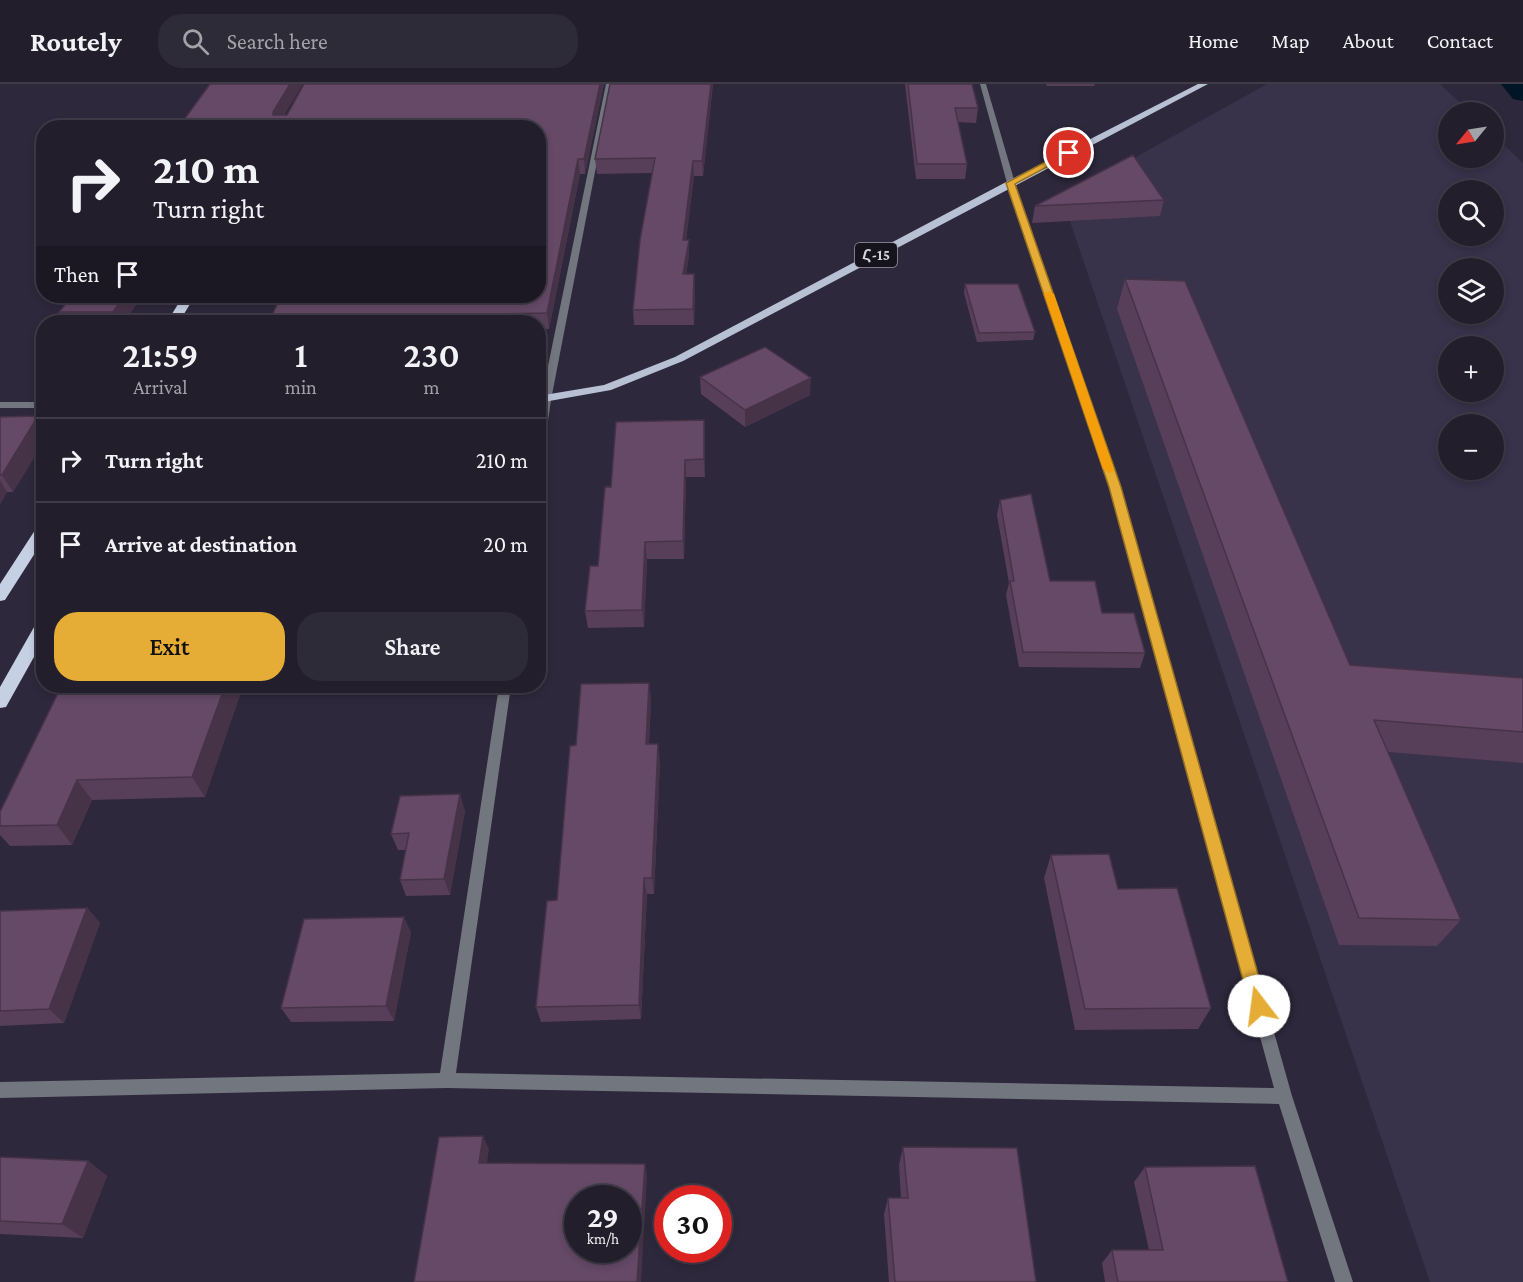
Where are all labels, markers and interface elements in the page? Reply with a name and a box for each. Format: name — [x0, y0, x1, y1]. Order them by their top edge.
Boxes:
search box — [158, 14, 578, 68]
icon: search — [179, 25, 212, 58]
text: Routely — [30, 26, 122, 57]
text: Search here — [227, 29, 328, 54]
text: Home — [1188, 29, 1238, 53]
text: Map — [1271, 29, 1310, 53]
text: About — [1343, 29, 1394, 53]
text: Contact — [1427, 29, 1493, 53]
north arrow — [1438, 102, 1504, 168]
map controls — [1438, 102, 1504, 480]
pin — [1043, 127, 1094, 178]
icon: arrive — [1052, 136, 1085, 169]
icon: right — [54, 144, 132, 222]
text: 210 m — [153, 145, 259, 192]
button: search — [1438, 180, 1504, 246]
text: Turn right — [153, 194, 264, 224]
road number: Հ-15 — [855, 243, 897, 267]
icon: arrive — [111, 258, 144, 291]
button: layers — [1438, 258, 1504, 324]
text: Then — [54, 262, 99, 287]
text: 21:59 — [122, 335, 199, 375]
text: 1 — [294, 335, 307, 375]
text: 230 — [403, 335, 460, 375]
button: + — [1438, 336, 1504, 402]
text: Arrival — [133, 376, 188, 398]
text: min — [285, 376, 317, 398]
text: m — [423, 376, 439, 398]
button: − — [1438, 414, 1504, 480]
icon: right — [54, 444, 87, 477]
text: Turn right — [105, 448, 203, 473]
text: 210 m — [476, 448, 528, 473]
icon: arrive — [54, 528, 87, 561]
text: Arrive at destination — [105, 532, 297, 557]
text: 20 m — [483, 532, 528, 557]
button: Exit — [54, 612, 285, 681]
button: Share — [297, 612, 528, 681]
position arrow — [1227, 974, 1291, 1038]
speed limit sign: 30 — [654, 1185, 732, 1263]
text: 29 — [587, 1200, 619, 1233]
text: km/h — [587, 1231, 619, 1247]

